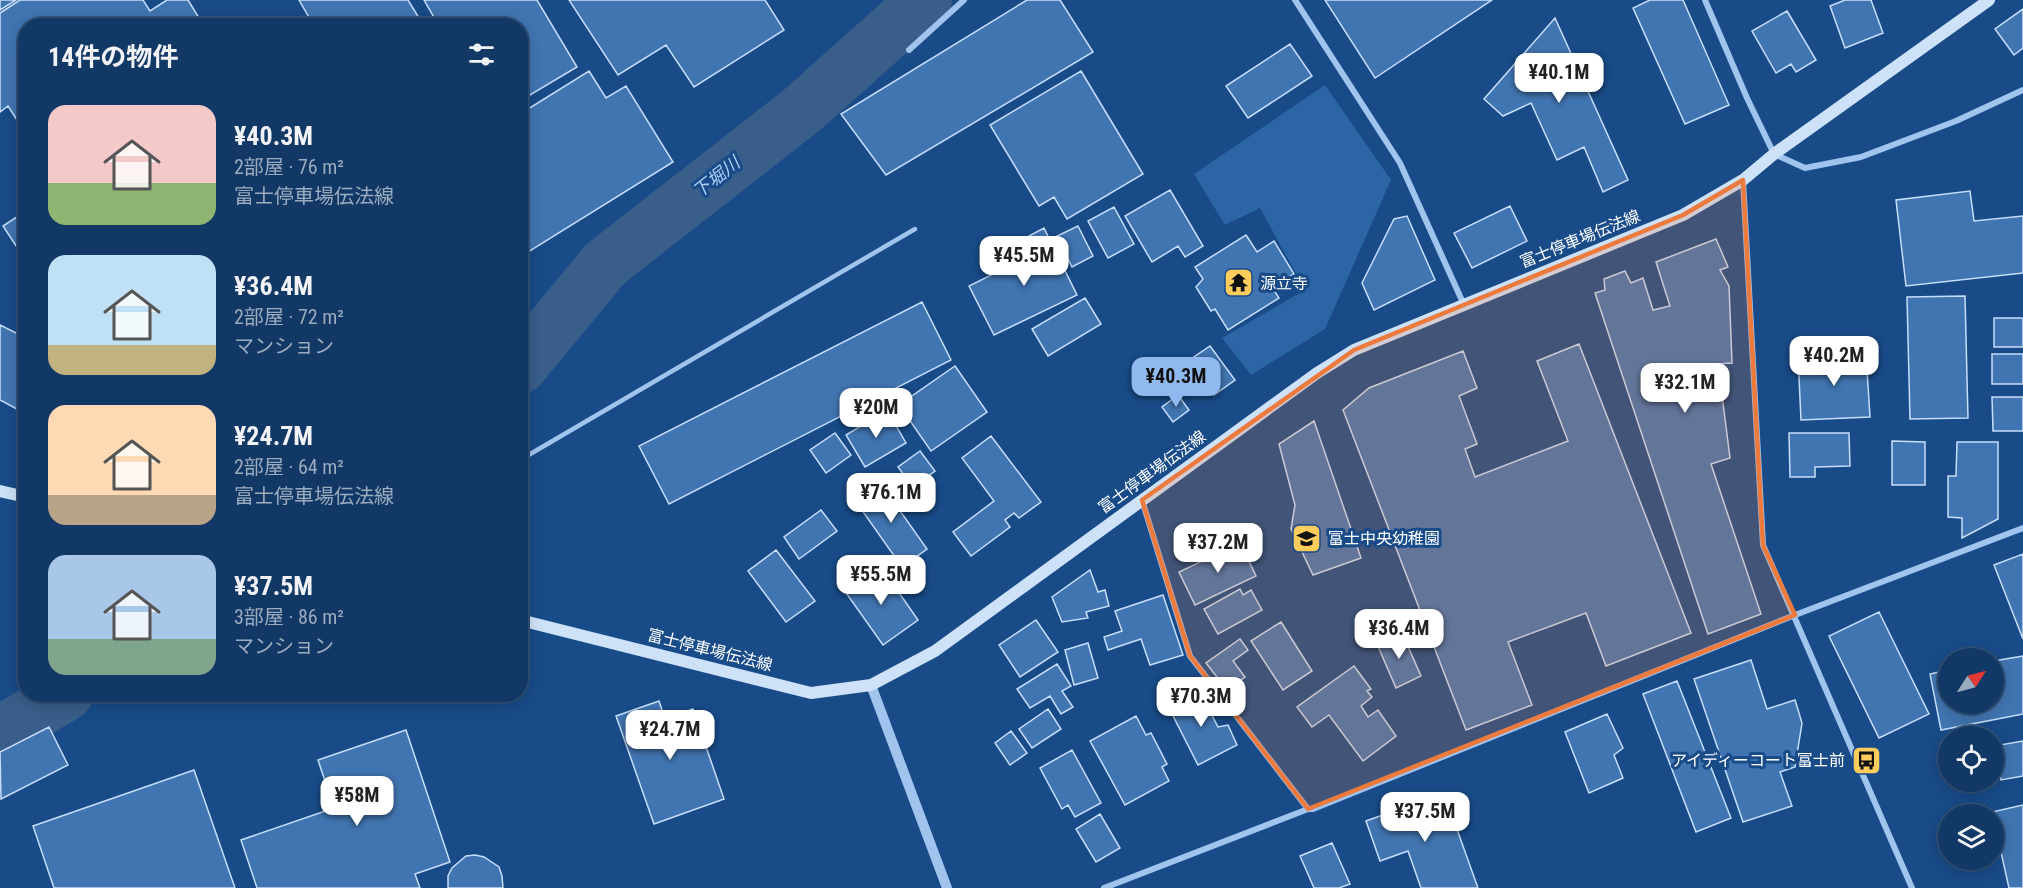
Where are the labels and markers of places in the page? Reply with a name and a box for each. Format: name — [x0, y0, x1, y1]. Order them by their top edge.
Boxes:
pin: ¥40.1M — [1510, 53, 1608, 104]
pin: ¥45.5M — [975, 236, 1073, 287]
temple icon: 源立寺 — [1223, 267, 1255, 299]
place label: 源立寺 — [1260, 274, 1308, 293]
pin: ¥40.2M — [1785, 336, 1883, 387]
pin: ¥40.3M — [1127, 357, 1225, 408]
pin: ¥32.1M — [1636, 363, 1734, 414]
pin: ¥20M — [840, 388, 912, 439]
pin: ¥76.1M — [842, 473, 940, 524]
school or university icon: 富士中央幼稚園 — [1291, 522, 1323, 554]
pin: ¥37.2M — [1169, 523, 1267, 574]
place label: 富士中央幼稚園 — [1328, 529, 1440, 548]
pin: ¥55.5M — [832, 555, 930, 606]
pin: ¥36.4M — [1350, 609, 1448, 660]
pin: ¥70.3M — [1152, 677, 1250, 728]
pin: ¥24.7M — [621, 710, 719, 761]
bus stop icon: アイディーコート富士前 — [1850, 744, 1882, 776]
place label: アイディーコート富士前 — [1671, 751, 1845, 770]
pin: ¥58M — [321, 776, 393, 827]
pin: ¥37.5M — [1376, 792, 1474, 843]

